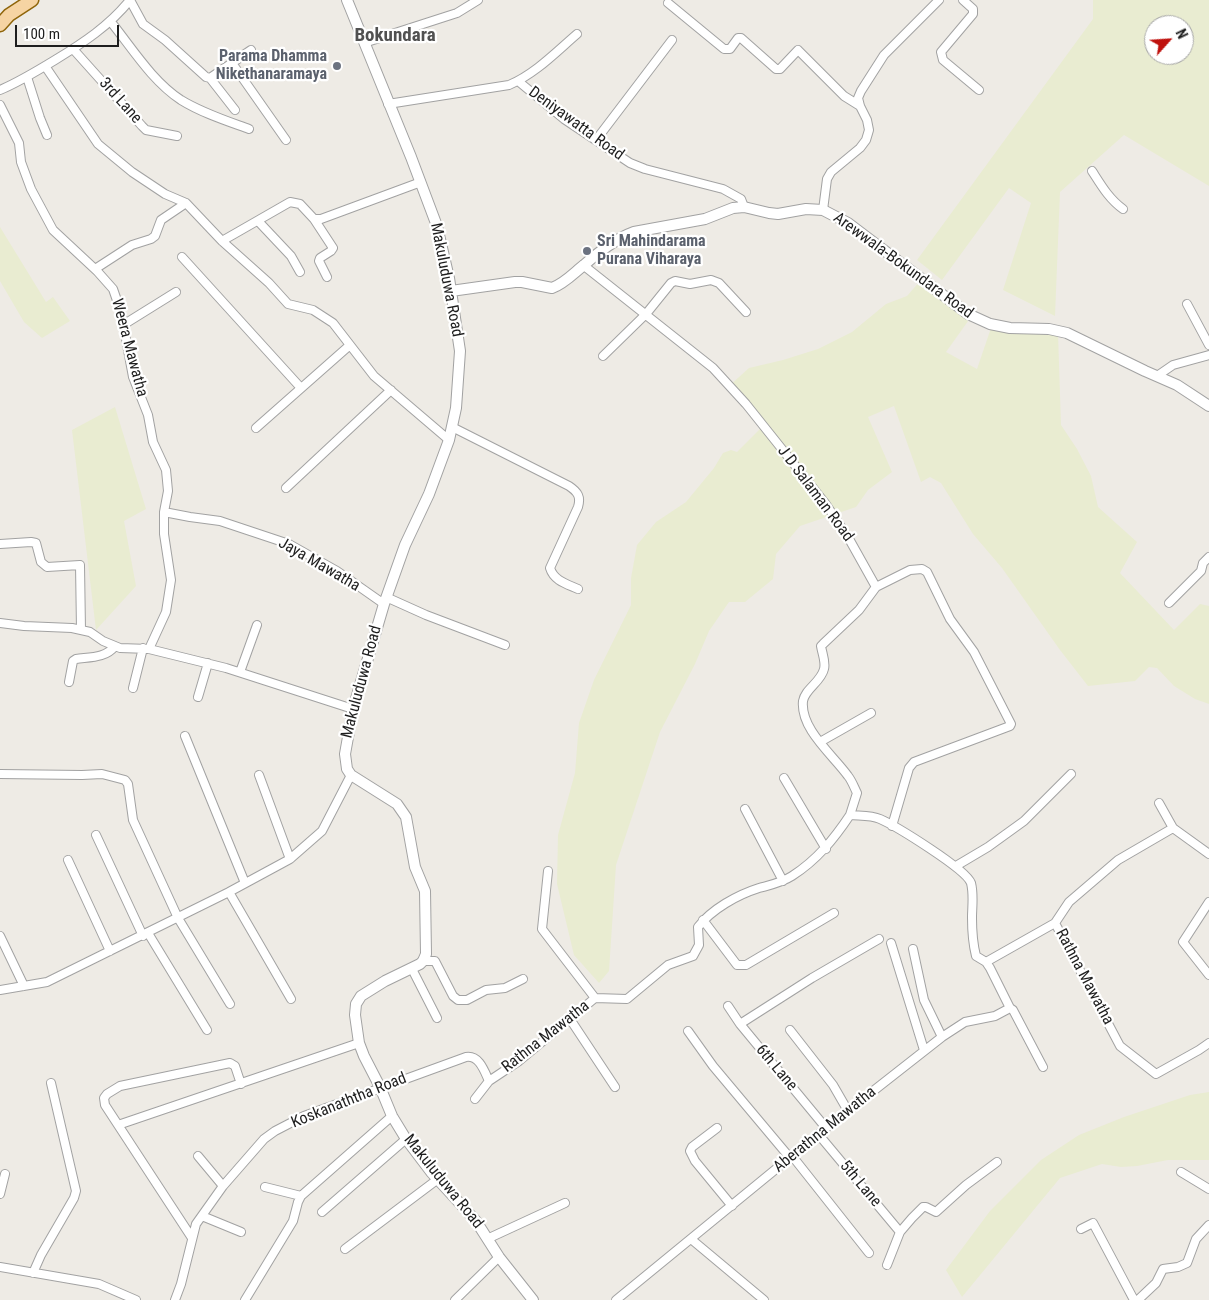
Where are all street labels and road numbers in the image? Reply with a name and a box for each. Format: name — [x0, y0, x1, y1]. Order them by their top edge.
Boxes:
street label: 3rd Lane — [95, 74, 145, 128]
street label: Deniyawatta Road — [525, 83, 627, 165]
street label: Arewwala-Bokundara Road — [829, 209, 977, 323]
street label: Makuluduwa Road — [426, 221, 466, 339]
street label: Weera Mawatha — [107, 297, 151, 399]
street label: J D Salaman Road — [773, 442, 857, 546]
street label: Jaya Mawatha — [275, 534, 363, 596]
street label: Makuluduwa Road — [338, 624, 386, 740]
street label: Rathna Mawatha — [1051, 926, 1117, 1028]
street label: Rathna Mawatha — [498, 997, 594, 1077]
street label: 6th Lane — [751, 1041, 801, 1095]
street label: Koskanaththa Road — [289, 1069, 409, 1133]
street label: Aberathna Mawatha — [770, 1083, 880, 1177]
street label: Makuluduwa Road — [399, 1131, 487, 1233]
street label: 5th Lane — [835, 1157, 885, 1211]

